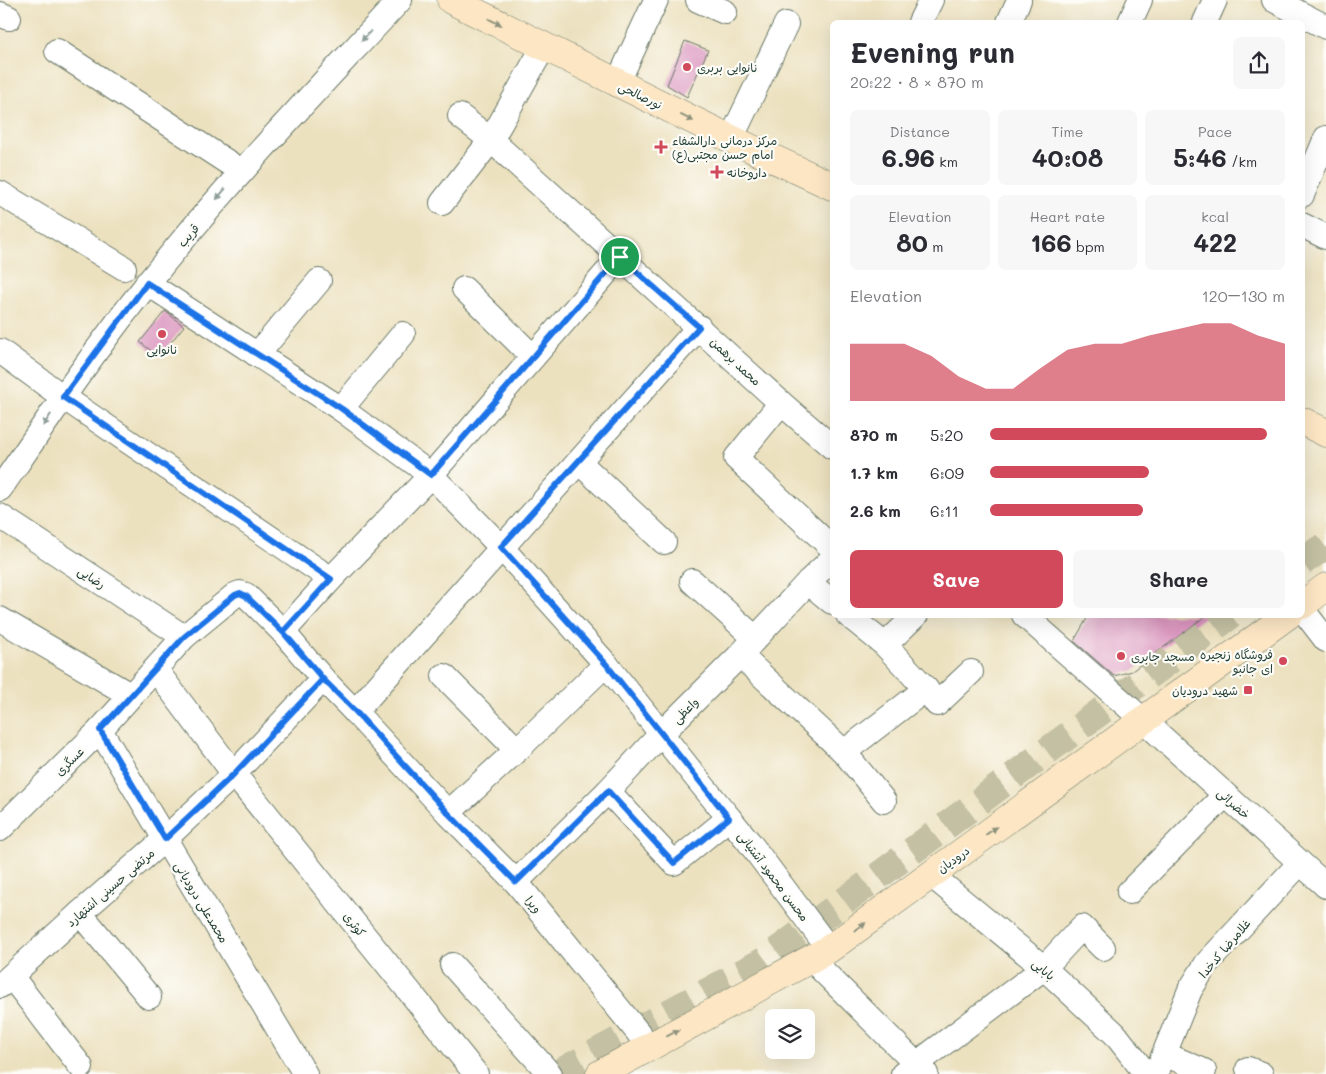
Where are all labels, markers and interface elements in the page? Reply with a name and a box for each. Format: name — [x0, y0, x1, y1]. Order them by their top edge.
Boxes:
one-way arrow — [488, 18, 502, 26]
one-way arrow — [361, 29, 372, 42]
text: Evening run — [850, 34, 1015, 70]
button: share — [1233, 37, 1285, 89]
place label: نانوایی بربری — [697, 59, 758, 76]
marker: نانوایی بربری — [681, 61, 693, 73]
text: 20:22 · 8 × 870 m — [850, 71, 984, 92]
street label: نورصالحی — [616, 77, 666, 114]
one-way arrow — [680, 114, 694, 122]
text: Distance — [890, 122, 950, 141]
text: Time — [1052, 122, 1083, 141]
text: Pace — [1198, 122, 1232, 141]
place label: مرکز درمانی دارالشفاء امام حسن مجتبی(ع) — [672, 132, 777, 164]
marker: مرکز درمانی دارالشفاء امام حسن مجتبی(ع) — [654, 140, 668, 154]
text: 6.96 — [882, 141, 935, 173]
text: 40:08 — [1032, 141, 1103, 173]
text: 5:46 — [1173, 141, 1227, 173]
text: km — [935, 152, 958, 171]
text: /km — [1227, 152, 1257, 171]
place label: داروخانه — [727, 164, 767, 181]
marker: داروخانه — [711, 166, 723, 178]
one-way arrow — [216, 188, 227, 201]
text: Elevation — [888, 207, 951, 226]
text: Heart rate — [1030, 207, 1105, 226]
text: kcal — [1201, 207, 1229, 226]
street label: قریب — [174, 220, 203, 251]
text: 80 — [896, 226, 928, 258]
text: 166 — [1030, 226, 1072, 258]
text: 422 — [1193, 226, 1237, 258]
pin — [599, 236, 641, 278]
text: m — [928, 237, 943, 256]
text: bpm — [1072, 237, 1105, 256]
icon: arrive — [606, 243, 634, 271]
text: Elevation — [850, 285, 922, 306]
text: 120–130 m — [1202, 285, 1285, 306]
marker: نانوایی — [156, 328, 168, 340]
street label: محمد برهمن — [706, 333, 765, 389]
place label: نانوایی — [146, 341, 178, 358]
one-way arrow — [42, 413, 52, 427]
text: 870 m — [850, 424, 898, 445]
text: 5:20 — [930, 424, 963, 445]
text: 1.7 km — [850, 462, 898, 483]
text: 6:09 — [930, 462, 964, 483]
text: 2.6 km — [850, 500, 901, 521]
text: 6:11 — [930, 500, 959, 521]
button: Save — [850, 550, 1063, 608]
button: Share — [1073, 550, 1285, 608]
street label: رضایی — [75, 562, 109, 593]
place label: فروشگاه زنجیره ای جانبو — [1200, 646, 1273, 677]
place label: مسجد جابری — [1131, 648, 1195, 665]
marker: مسجد جابری — [1115, 650, 1127, 662]
marker: فروشگاه زنجیره ای جانبو — [1277, 655, 1289, 667]
place label: شهید درودیان — [1172, 682, 1238, 699]
marker: شهید درودیان — [1242, 684, 1254, 696]
street label: واعظی — [668, 693, 702, 727]
street label: عسگری — [51, 743, 87, 779]
street label: خضرائی — [1214, 784, 1254, 823]
one-way arrow — [984, 826, 997, 837]
street label: محسن محمود آشتیانی — [734, 828, 813, 925]
street label: درودیان — [934, 842, 973, 877]
street label: مرتضی حسینی اشتهارد — [63, 844, 158, 931]
street label: محمدعلی درودیانی — [171, 858, 233, 946]
street label: ویرا — [521, 892, 546, 917]
street label: کوثری — [340, 908, 370, 940]
street label: غلامرضا کدخدا — [1195, 915, 1253, 981]
one-way arrow — [853, 922, 867, 932]
street label: بابایی — [1029, 955, 1059, 984]
map controls — [765, 1009, 815, 1059]
button: layers — [765, 1009, 815, 1059]
one-way arrow — [666, 1029, 680, 1037]

